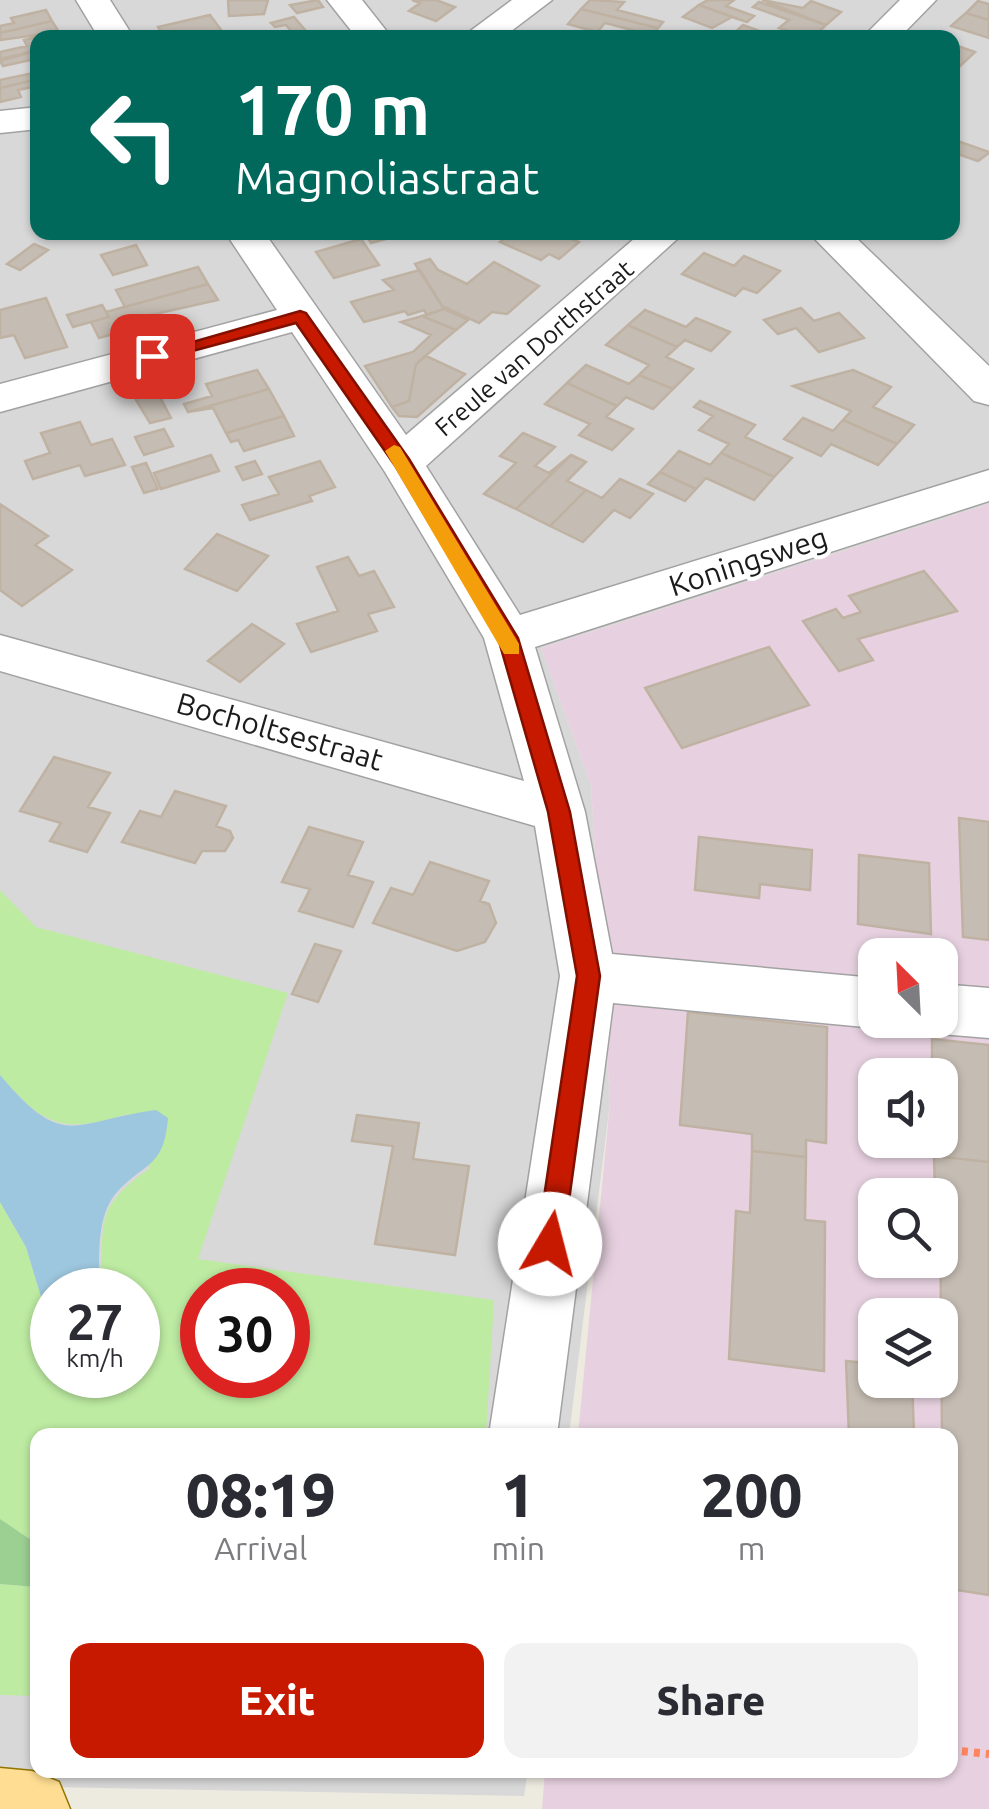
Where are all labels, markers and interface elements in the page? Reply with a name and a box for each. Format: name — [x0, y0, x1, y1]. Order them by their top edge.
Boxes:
icon: left — [70, 70, 200, 200]
text: 170 m — [235, 70, 430, 148]
text: Magnoliastraat — [235, 152, 539, 203]
street label: Freule van Dorthstraat — [429, 254, 639, 442]
pin — [110, 314, 195, 399]
icon: arrive — [125, 329, 180, 384]
street label: Koningsweg — [665, 519, 831, 603]
street label: Bocholtsestraat — [173, 685, 387, 777]
north arrow — [858, 938, 958, 1038]
map controls — [858, 938, 958, 1398]
button: sound — [858, 1058, 958, 1158]
button: search — [858, 1178, 958, 1278]
position arrow — [498, 1192, 602, 1296]
speed limit sign: 30 — [180, 1268, 310, 1398]
text: 27 — [67, 1293, 123, 1349]
button: layers — [858, 1298, 958, 1398]
text: km/h — [66, 1344, 124, 1372]
text: 08:19 — [186, 1461, 336, 1528]
text: 1 — [501, 1461, 535, 1528]
text: 200 — [701, 1461, 802, 1528]
text: Arrival — [214, 1530, 307, 1566]
text: min — [491, 1530, 545, 1566]
text: m — [738, 1530, 765, 1566]
button: Exit — [70, 1643, 484, 1758]
button: Share — [504, 1643, 918, 1758]

